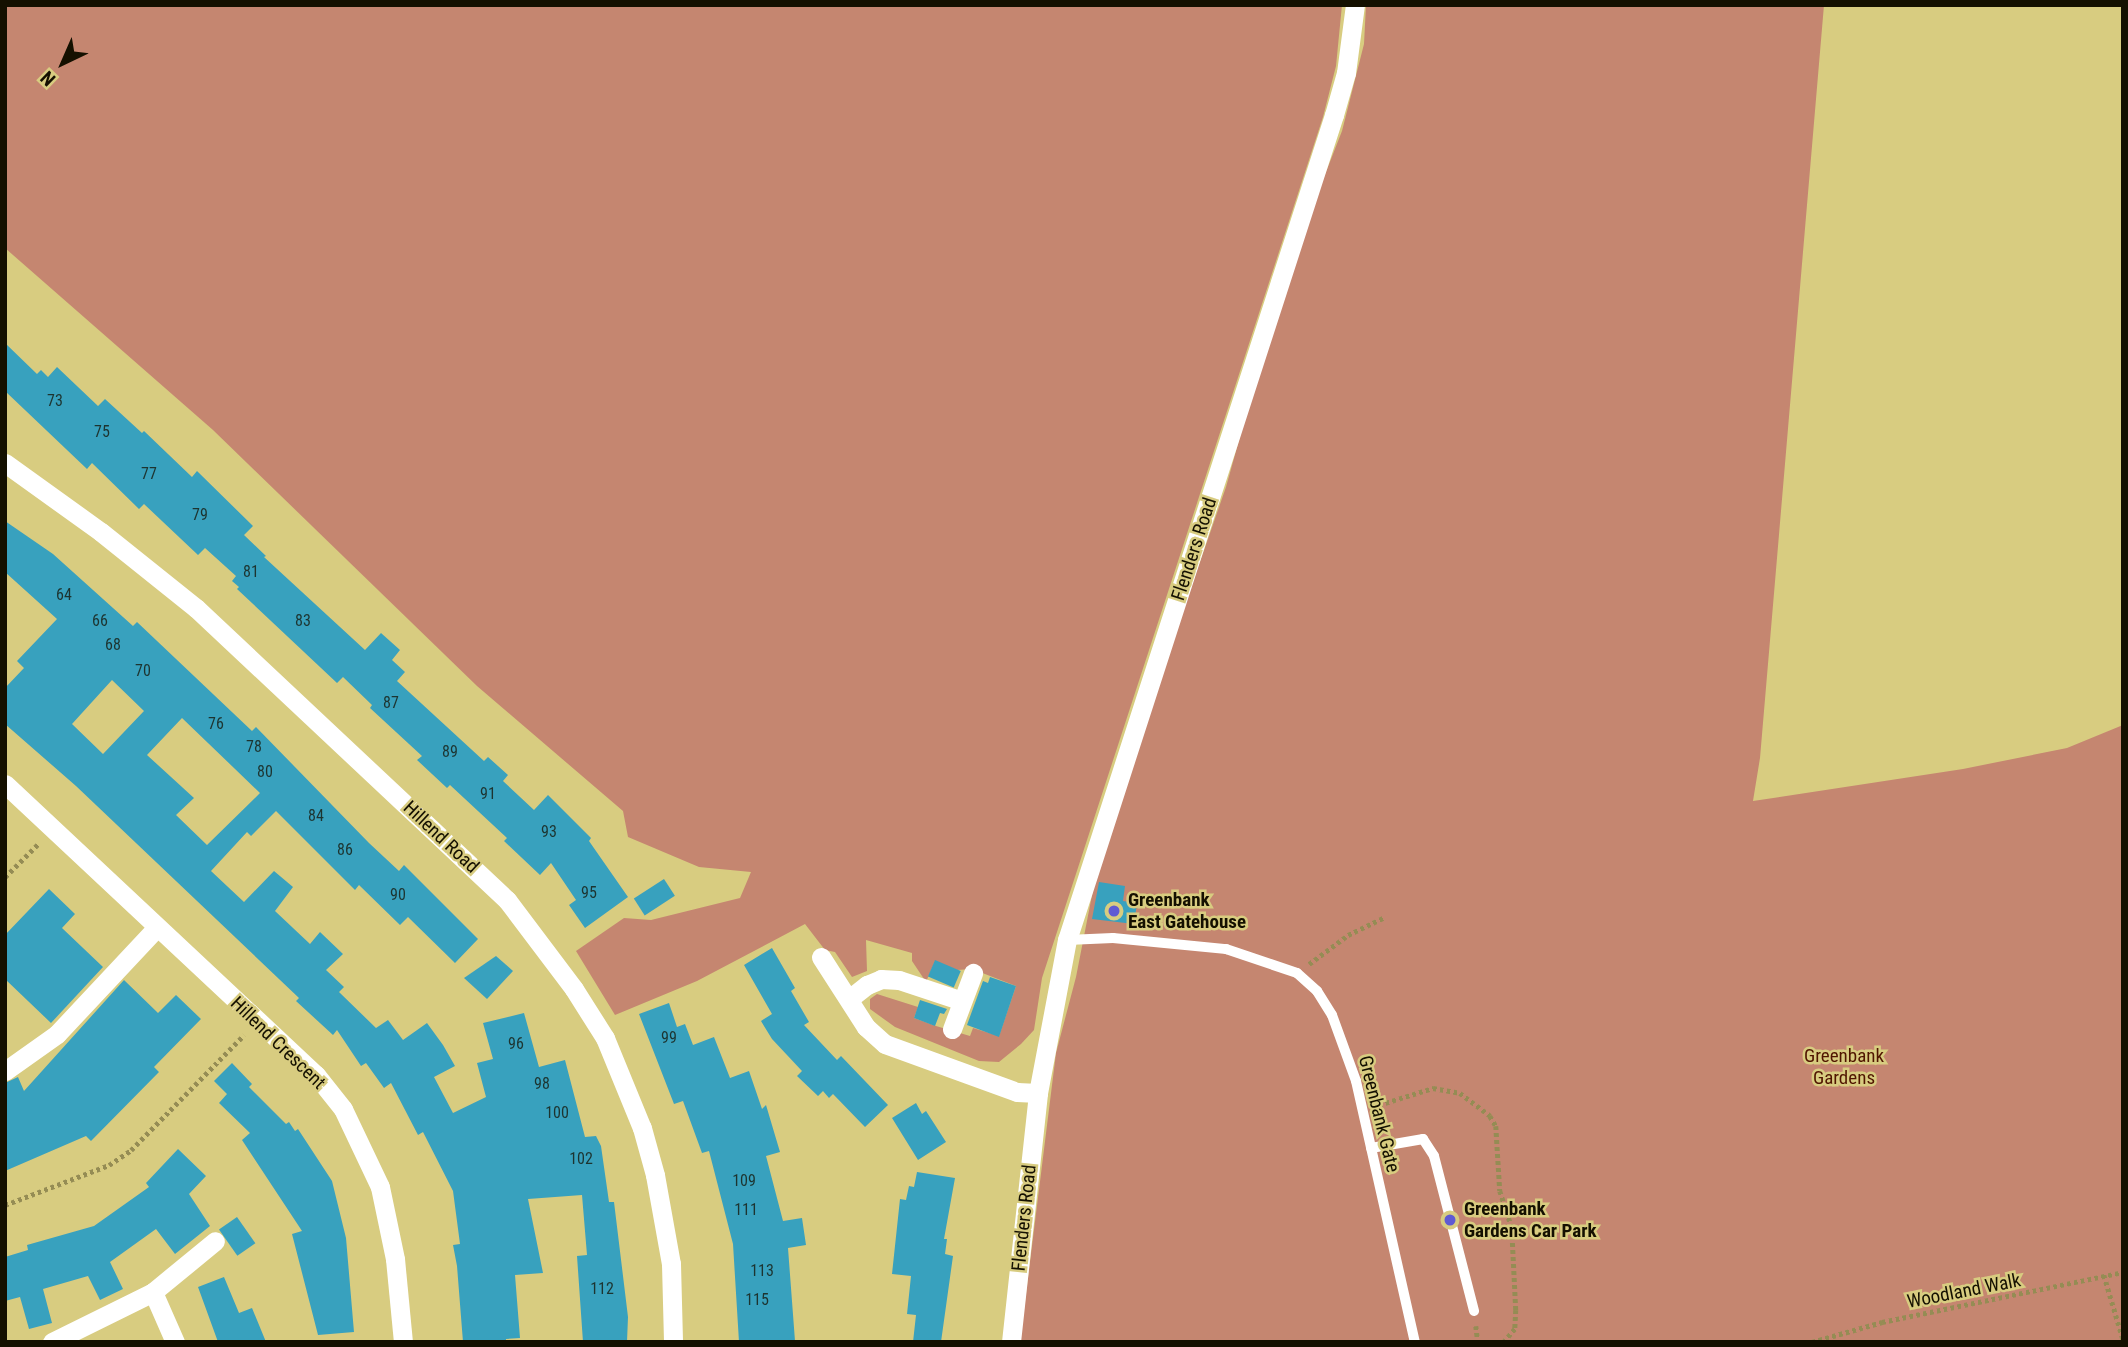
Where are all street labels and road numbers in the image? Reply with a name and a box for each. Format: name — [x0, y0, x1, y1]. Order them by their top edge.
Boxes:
street label: Flenders Road — [1167, 495, 1221, 603]
street label: Hillend Road — [399, 796, 483, 878]
street label: Hillend Crescent — [226, 992, 330, 1094]
street label: Greenbank Gate — [1354, 1053, 1404, 1175]
street label: Flenders Road — [1007, 1164, 1041, 1272]
street label: Woodland Walk — [1905, 1269, 2023, 1313]

